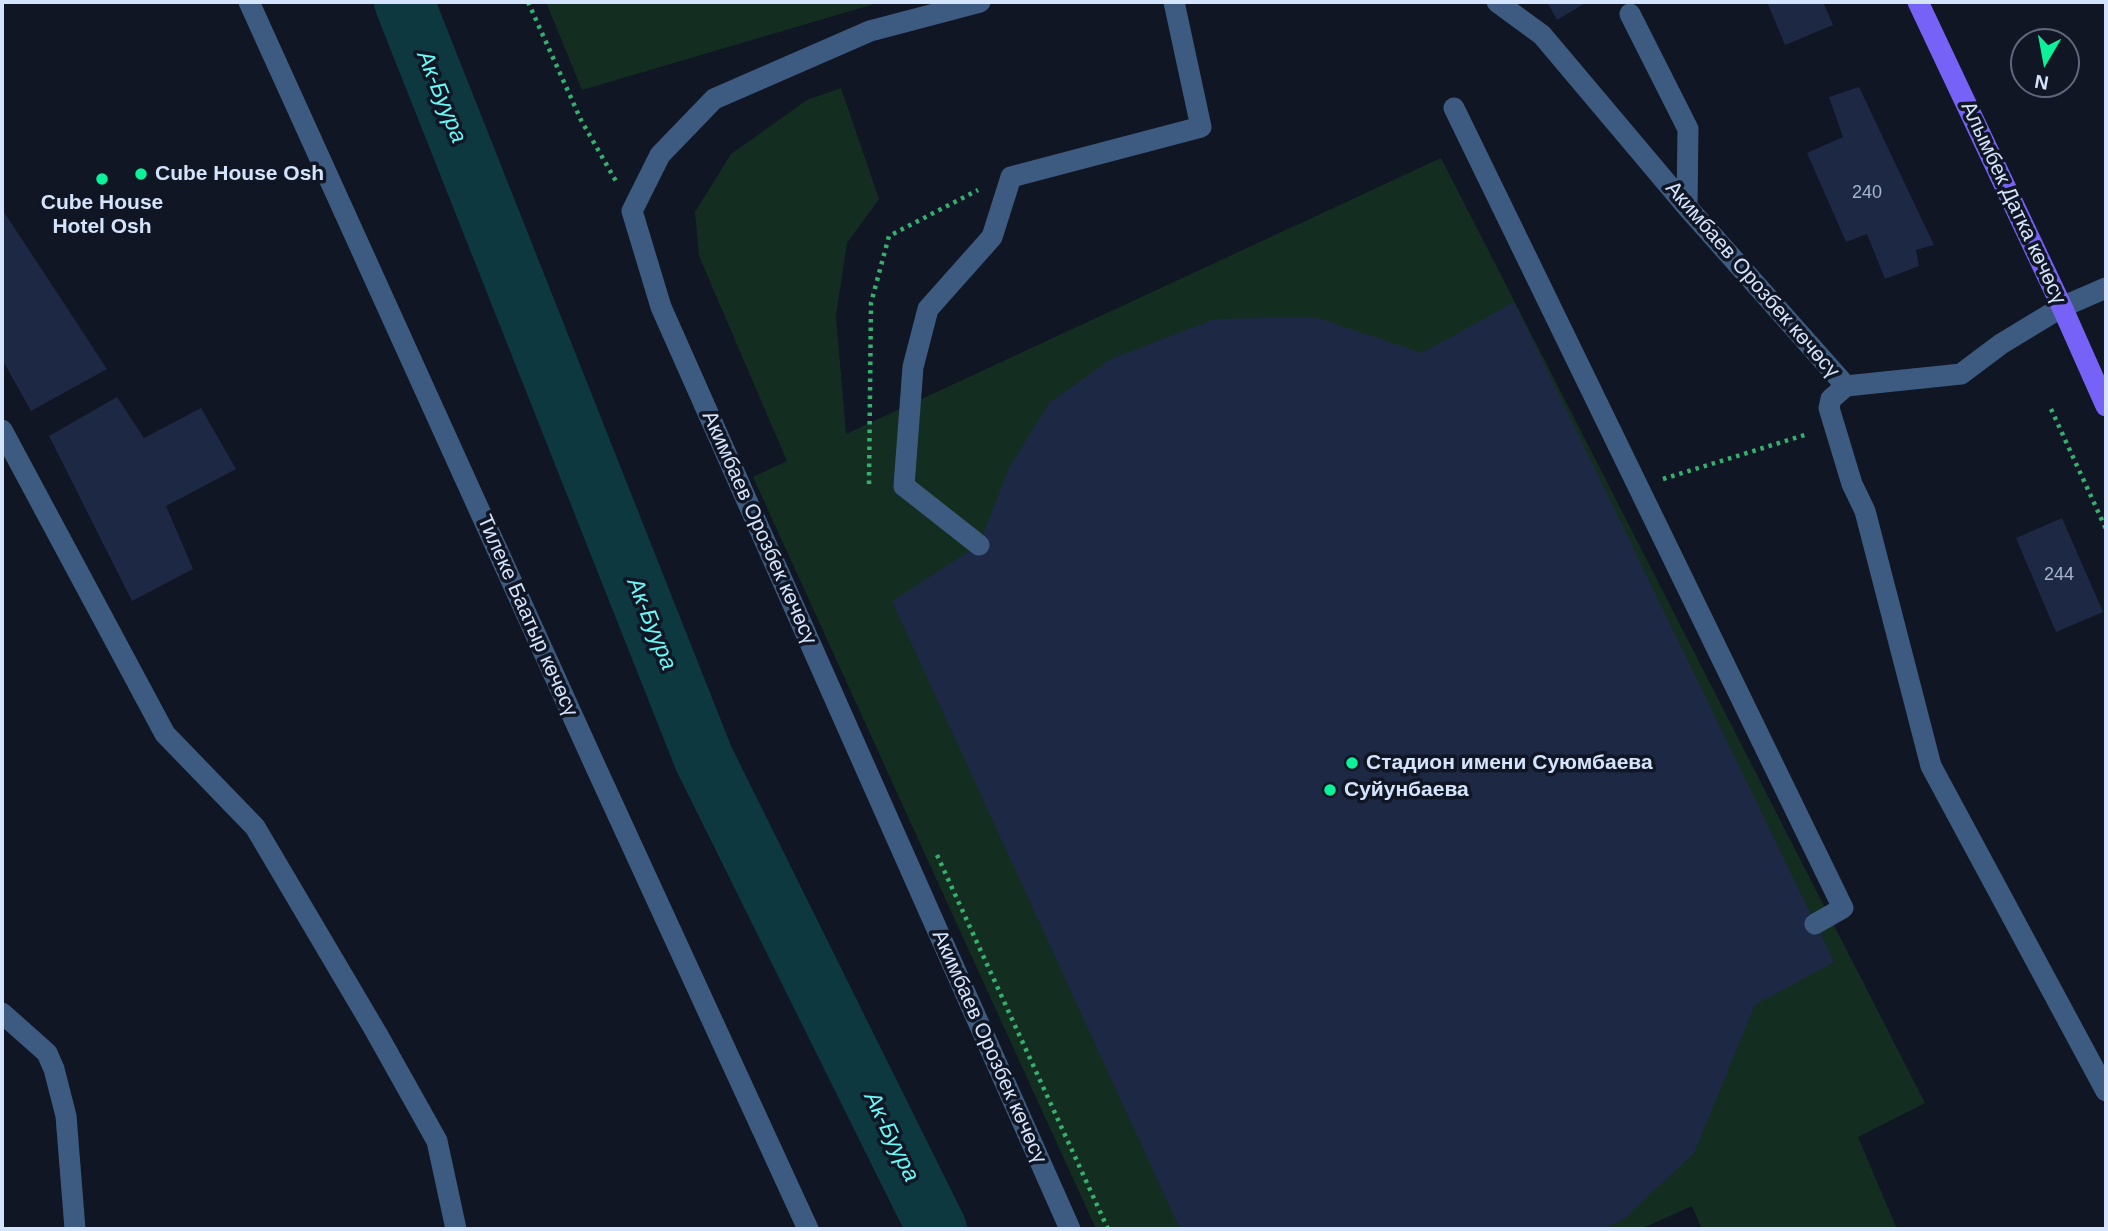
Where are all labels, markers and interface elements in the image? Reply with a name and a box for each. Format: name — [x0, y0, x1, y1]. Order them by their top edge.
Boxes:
north arrow — [2010, 28, 2080, 98]
water label: Ак-Буура — [410, 47, 472, 147]
text: N — [2033, 71, 2050, 94]
street label: Алымбек Датка көчөсү — [1955, 98, 2071, 308]
place label: Cube House Osh — [155, 161, 324, 187]
marker: Cube House Osh — [133, 166, 149, 182]
marker: Cube House Hotel Osh — [94, 171, 110, 187]
street label: Акимбаев Орозбек көчөсү — [1660, 176, 1844, 384]
house number: 240 — [1852, 182, 1882, 204]
place label: Cube House Hotel Osh — [41, 190, 163, 240]
street label: Акимбаев Орозбек көчөсү — [696, 407, 822, 649]
street label: Тилеке Баатыр көчөсү — [471, 511, 583, 721]
house number: 244 — [2044, 564, 2074, 586]
water label: Ак-Буура — [620, 574, 682, 674]
place label: Стадион имени Суюмбаева — [1366, 750, 1653, 776]
marker: Стадион имени Суюмбаева — [1344, 755, 1360, 771]
place label: Суйунбаева — [1344, 777, 1469, 803]
marker: Суйунбаева — [1322, 782, 1338, 798]
street label: Акимбаев Орозбек көчөсү — [926, 926, 1052, 1168]
water label: Ак-Буура — [857, 1087, 925, 1187]

